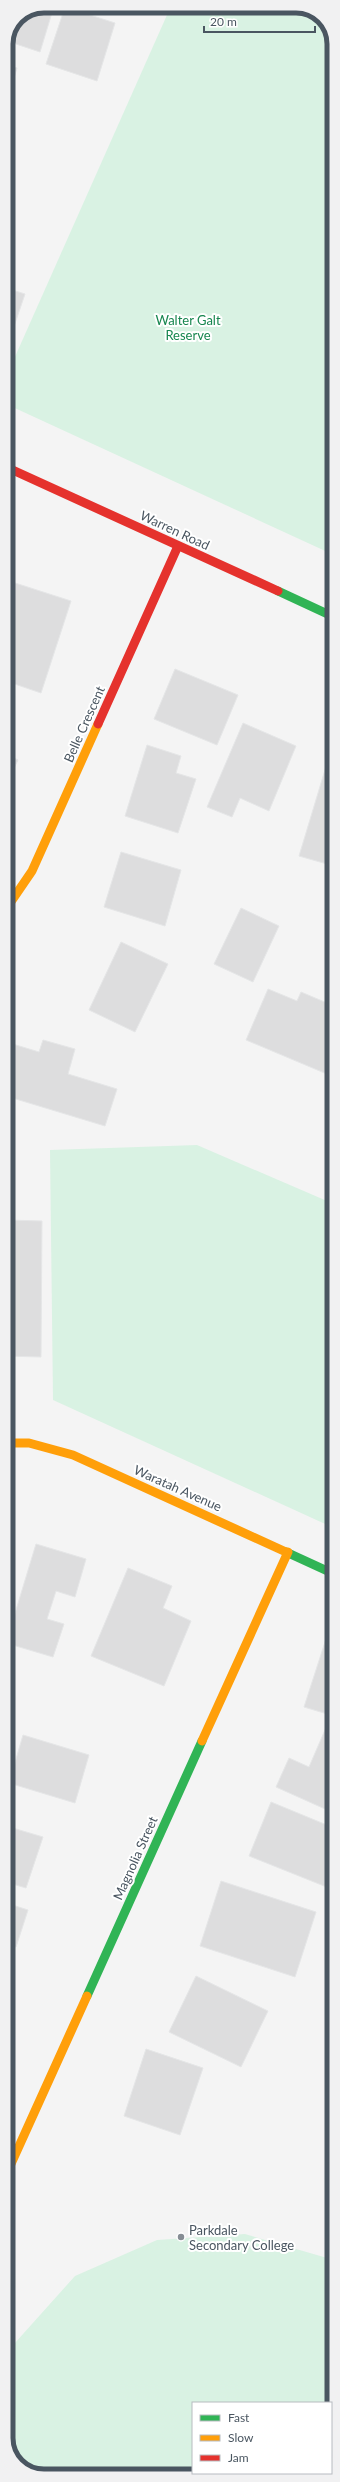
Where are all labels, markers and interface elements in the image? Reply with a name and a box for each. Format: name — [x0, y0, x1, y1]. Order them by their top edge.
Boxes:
scale bar — [204, 8, 315, 34]
text: 20 m — [210, 14, 237, 29]
park label: Walter Galt Reserve — [155, 312, 221, 343]
street label: Warren Road — [138, 507, 212, 553]
street label: Belle Crescent — [60, 683, 108, 765]
street label: Waratah Avenue — [132, 1461, 225, 1515]
street label: Magnolia Street — [109, 1813, 161, 1902]
place label: Parkdale Secondary College — [189, 2222, 294, 2253]
marker: Parkdale Secondary College — [176, 2232, 186, 2242]
legend — [192, 2402, 332, 2474]
text: Fast — [228, 2410, 250, 2425]
text: Slow — [228, 2430, 254, 2445]
text: Jam — [228, 2450, 249, 2465]

